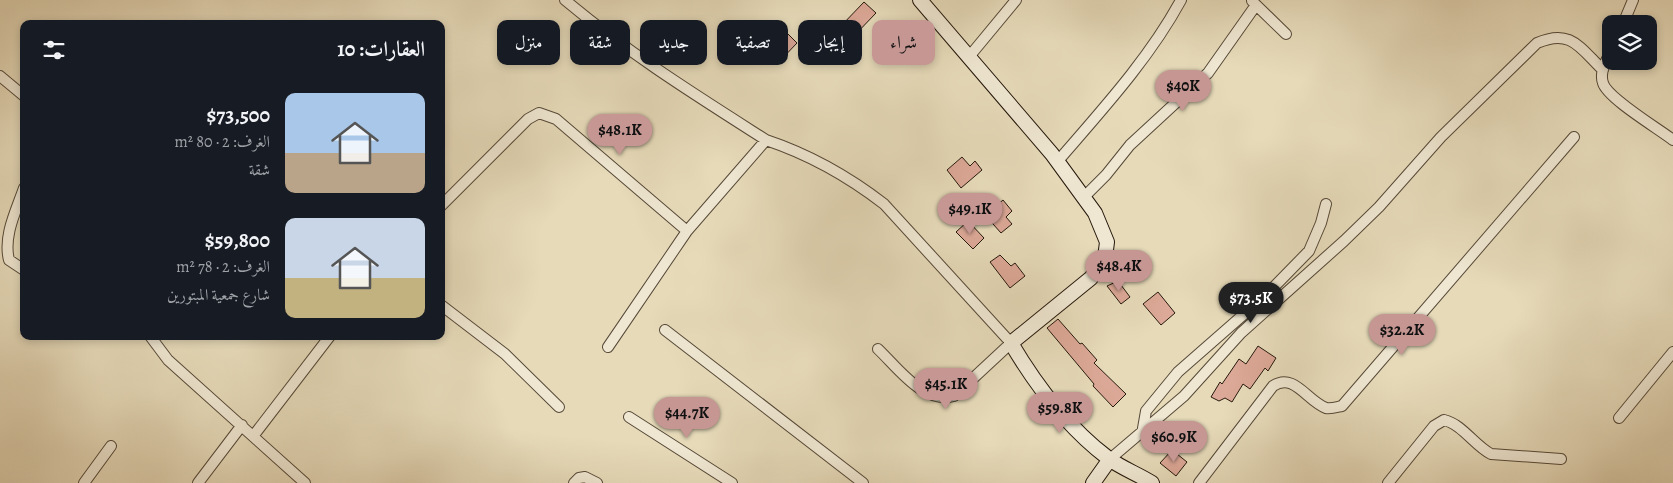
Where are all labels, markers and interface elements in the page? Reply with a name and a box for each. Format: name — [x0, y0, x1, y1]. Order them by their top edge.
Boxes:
map controls — [1602, 15, 1657, 70]
button: layers — [1602, 15, 1657, 70]
chip: منزل — [497, 20, 560, 65]
chip: شقة — [570, 20, 630, 65]
chip: جديد — [640, 20, 707, 65]
chip: تصفية — [717, 20, 788, 65]
chip: إيجار — [798, 20, 862, 65]
chip: شراء — [872, 20, 935, 65]
text: العقارات: 10 — [337, 35, 425, 63]
icon: filters — [40, 36, 68, 64]
pin: $40K — [1153, 70, 1213, 112]
text: $40K — [1166, 75, 1200, 97]
text: $73,500 — [206, 101, 270, 129]
icon: home — [325, 113, 385, 173]
pin: $48.1K — [579, 114, 661, 156]
text: $48.1K — [598, 119, 642, 141]
text: الغرف: 2 · 80 m² — [175, 131, 270, 153]
text: شقة — [249, 159, 270, 181]
pin: $49.1K — [929, 192, 1011, 235]
text: $49.1K — [948, 198, 992, 220]
text: $59,800 — [205, 226, 270, 254]
icon: home — [325, 238, 385, 298]
pin: $48.4K — [1078, 250, 1160, 292]
text: $48.4K — [1096, 255, 1142, 277]
text: الغرف: 2 · 78 m² — [176, 256, 270, 278]
pin: $73.5K — [1210, 282, 1292, 324]
text: شارع جمعية المبتورين — [167, 284, 270, 306]
text: $73.5K — [1230, 287, 1272, 309]
pin: $32.2K — [1361, 314, 1443, 356]
text: $32.2K — [1380, 319, 1424, 341]
pin: $45.1K — [905, 368, 987, 410]
text: $45.1K — [925, 373, 967, 395]
pin: $59.8K — [1019, 392, 1101, 434]
pin: $44.7K — [646, 396, 728, 439]
text: $59.8K — [1038, 397, 1082, 419]
text: $44.7K — [665, 402, 709, 424]
pin: $60.9K — [1133, 420, 1215, 463]
text: $60.9K — [1151, 426, 1197, 448]

